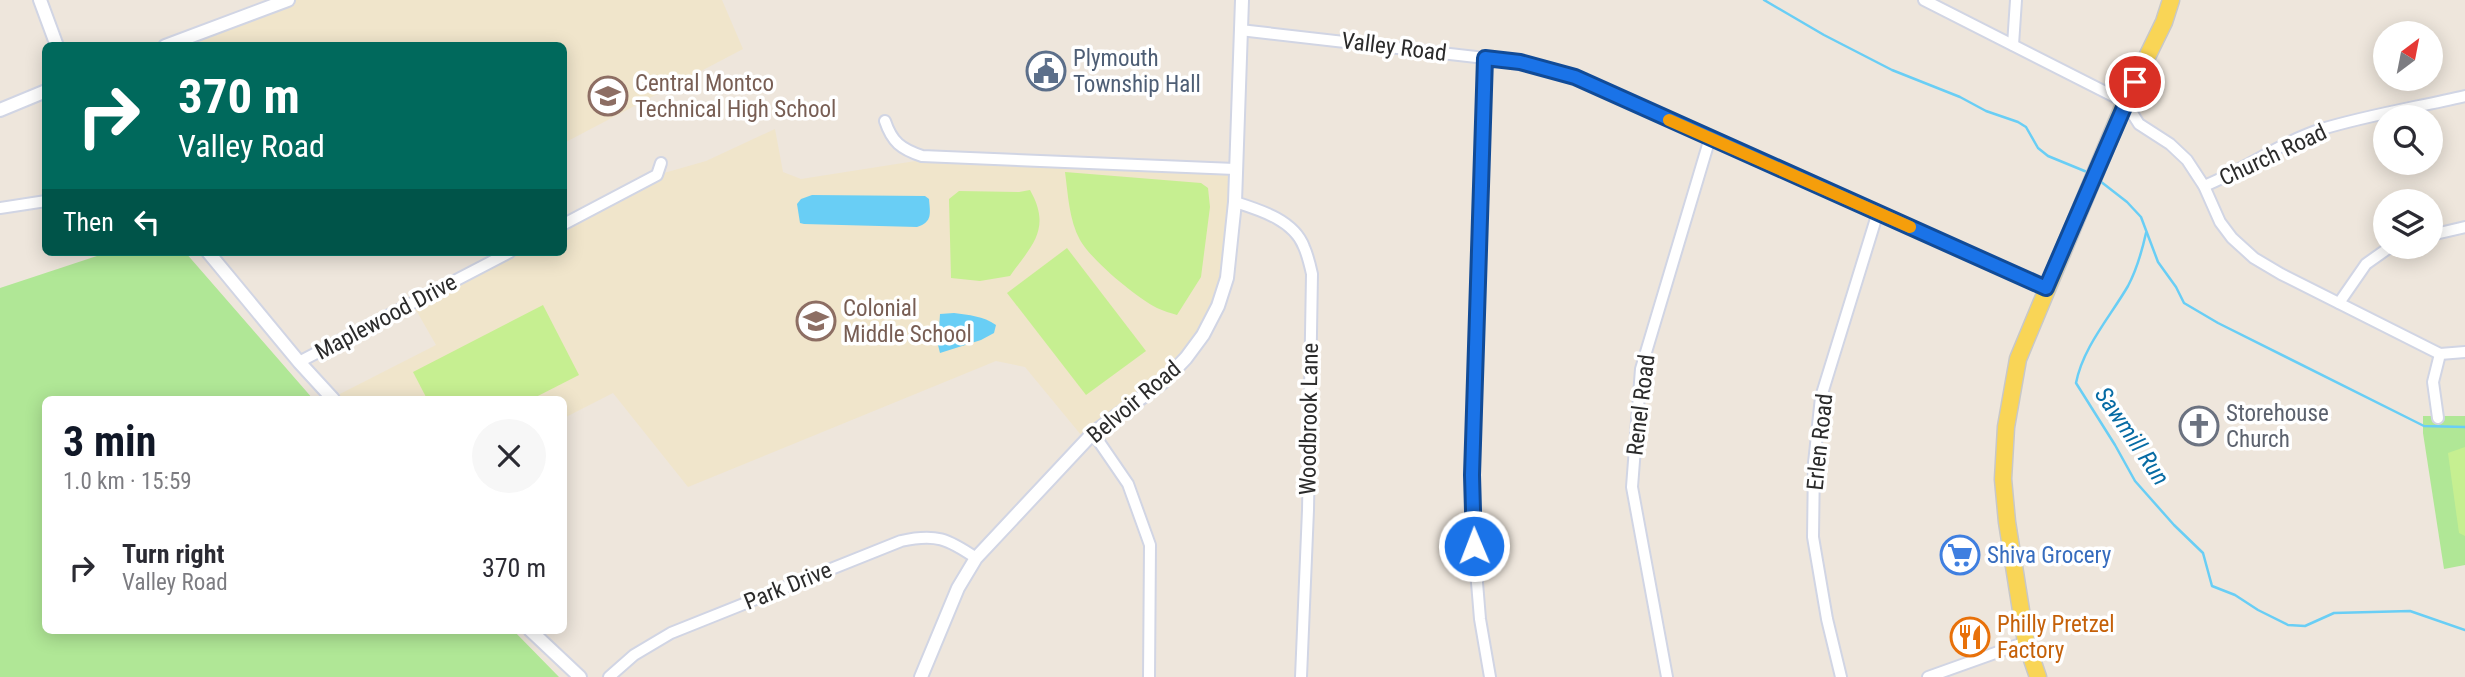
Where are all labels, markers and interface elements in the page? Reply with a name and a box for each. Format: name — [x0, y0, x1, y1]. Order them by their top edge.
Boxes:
north arrow — [2373, 21, 2443, 91]
map controls — [2373, 21, 2443, 259]
street label: Valley Road — [1340, 27, 1448, 67]
place label: Plymouth Township Hall — [1073, 45, 1201, 98]
public building icon: Plymouth Township Hall — [1025, 50, 1067, 92]
pin — [2105, 52, 2165, 112]
icon: arrive — [2116, 63, 2154, 101]
text: 370 m — [178, 68, 300, 125]
icon: right — [63, 70, 154, 161]
place label: Central Montco Technical High School — [635, 70, 836, 123]
school or university icon: Central Montco Technical High School — [587, 75, 629, 117]
button: search — [2373, 105, 2443, 175]
street label: Church Road — [2215, 118, 2331, 192]
text: Valley Road — [178, 127, 325, 165]
button: layers — [2373, 189, 2443, 259]
icon: left — [128, 203, 166, 241]
text: Then — [63, 207, 114, 237]
street label: Maplewood Drive — [311, 268, 461, 366]
place label: Colonial Middle School — [843, 295, 972, 348]
school or university icon: Colonial Middle School — [795, 300, 837, 342]
street label: Woodbrook Lane — [1294, 343, 1324, 495]
street label: Renel Road — [1621, 353, 1661, 457]
street label: Belvoir Road — [1082, 355, 1186, 449]
water label: Sawmill Run — [2089, 382, 2175, 490]
street label: Erlen Road — [1801, 392, 1839, 492]
place label: Storehouse Church — [2226, 400, 2329, 453]
church icon: Storehouse Church — [2178, 405, 2220, 447]
text: 3 min — [63, 417, 156, 466]
button: close — [472, 419, 546, 493]
text: 1.0 km · 15:59 — [63, 468, 192, 495]
position arrow — [1437, 509, 1511, 583]
supermarket icon: Shiva Grocery — [1939, 534, 1981, 576]
text: Turn right — [122, 539, 224, 569]
place label: Shiva Grocery — [1987, 542, 2112, 569]
icon: right — [63, 549, 101, 587]
text: 370 m — [482, 553, 546, 583]
street label: Park Drive — [740, 556, 836, 616]
text: Valley Road — [122, 569, 228, 596]
place label: Philly Pretzel Factory — [1997, 611, 2115, 664]
restaurant icon: Philly Pretzel Factory — [1949, 616, 1991, 658]

